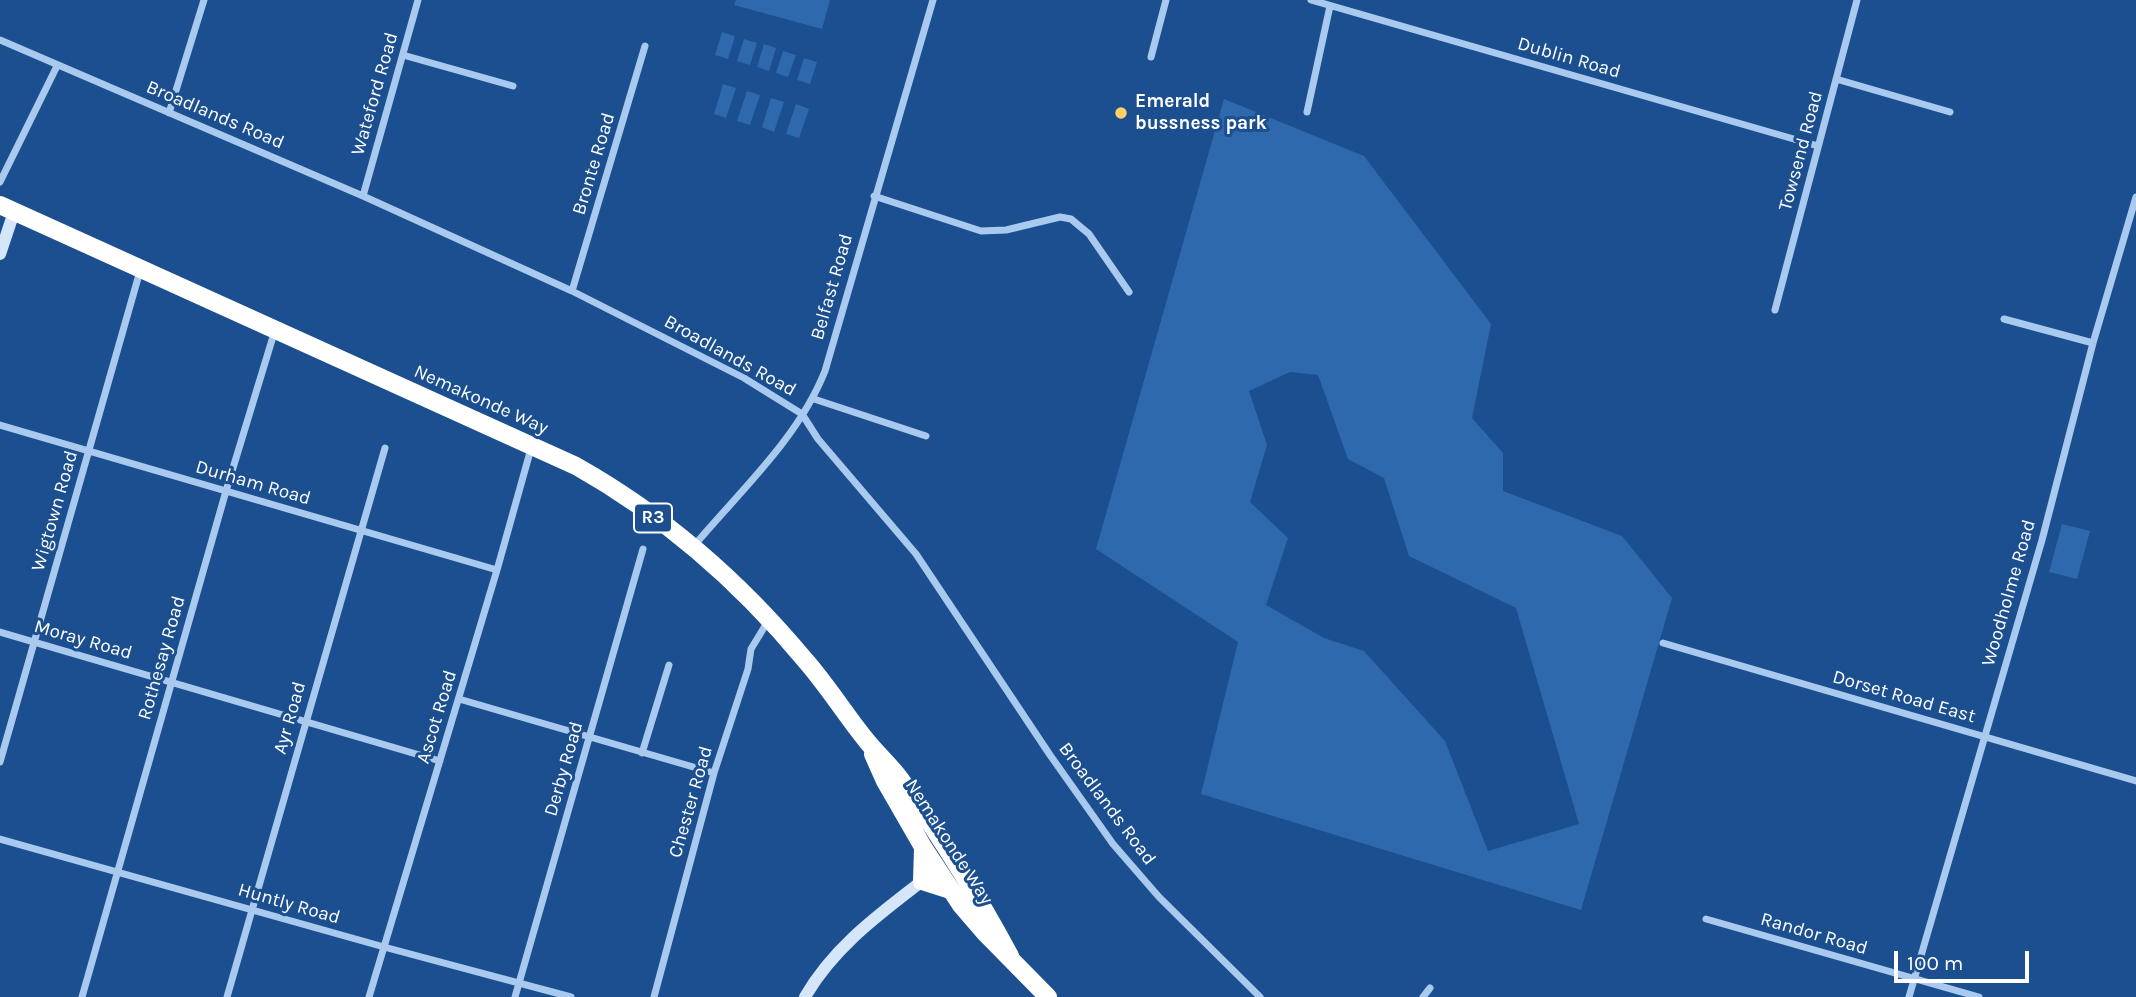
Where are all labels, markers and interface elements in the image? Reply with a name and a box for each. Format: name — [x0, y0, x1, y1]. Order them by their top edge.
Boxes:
street label: Wateford Road — [347, 30, 403, 158]
street label: Dublin Road — [1515, 32, 1623, 84]
street label: Broadlands Road — [143, 76, 287, 154]
street label: Towsend Road — [1774, 89, 1828, 213]
place label: Emerald bussness park — [1135, 91, 1267, 135]
marker: Emerald bussness park — [1113, 105, 1129, 121]
street label: Bronte Road — [568, 110, 620, 218]
street label: Belfast Road — [806, 231, 858, 343]
street label: Broadlands Road — [660, 310, 800, 402]
street label: Nemakonde Way — [410, 360, 552, 440]
street label: Wigtown Road — [27, 448, 83, 574]
street label: Durham Road — [193, 456, 313, 510]
road number: R3 — [634, 504, 672, 532]
street label: Woodholme Road — [1977, 517, 2041, 669]
street label: Rothesay Road — [133, 593, 191, 723]
street label: Moray Road — [31, 615, 135, 665]
street label: Dorset Road East — [1830, 666, 1978, 728]
street label: Ascot Road — [412, 668, 462, 766]
street label: Ayr Road — [269, 679, 311, 757]
street label: Derby Road — [540, 719, 588, 819]
street label: Broadlands Road — [1054, 738, 1160, 870]
street label: Chester Road — [664, 744, 718, 860]
street label: Nemakonde Way — [900, 775, 998, 909]
street label: Huntly Road — [235, 879, 343, 929]
street label: Randor Road — [1758, 908, 1870, 960]
scale bar — [1898, 937, 2033, 981]
text: 100 m — [1907, 951, 1964, 975]

